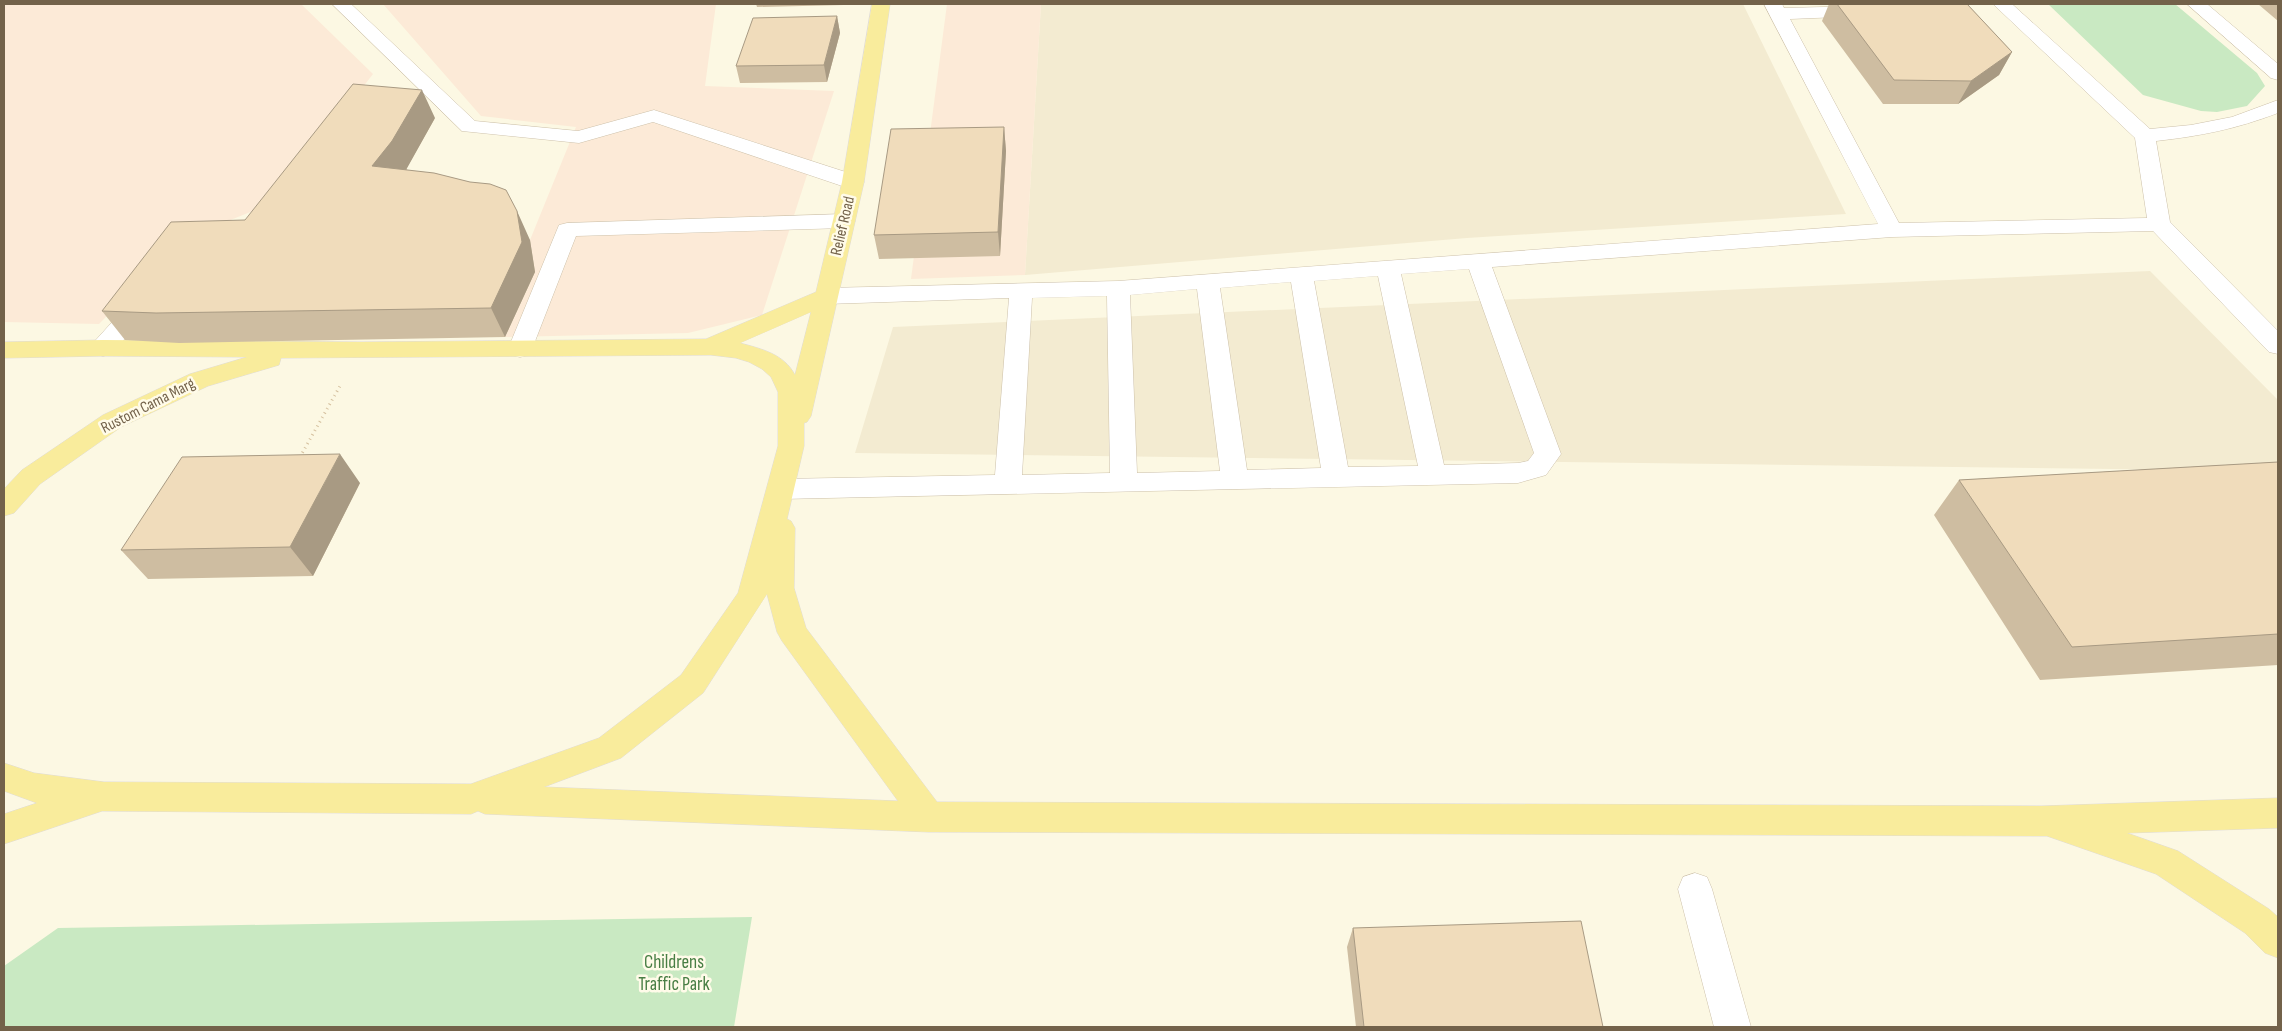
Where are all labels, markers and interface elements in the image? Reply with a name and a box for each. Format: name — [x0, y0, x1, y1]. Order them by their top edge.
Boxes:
street label: Relief Road — [827, 195, 859, 257]
street label: Rustom Cama Marg — [98, 374, 198, 438]
park label: Childrens Traffic Park — [638, 951, 711, 996]

